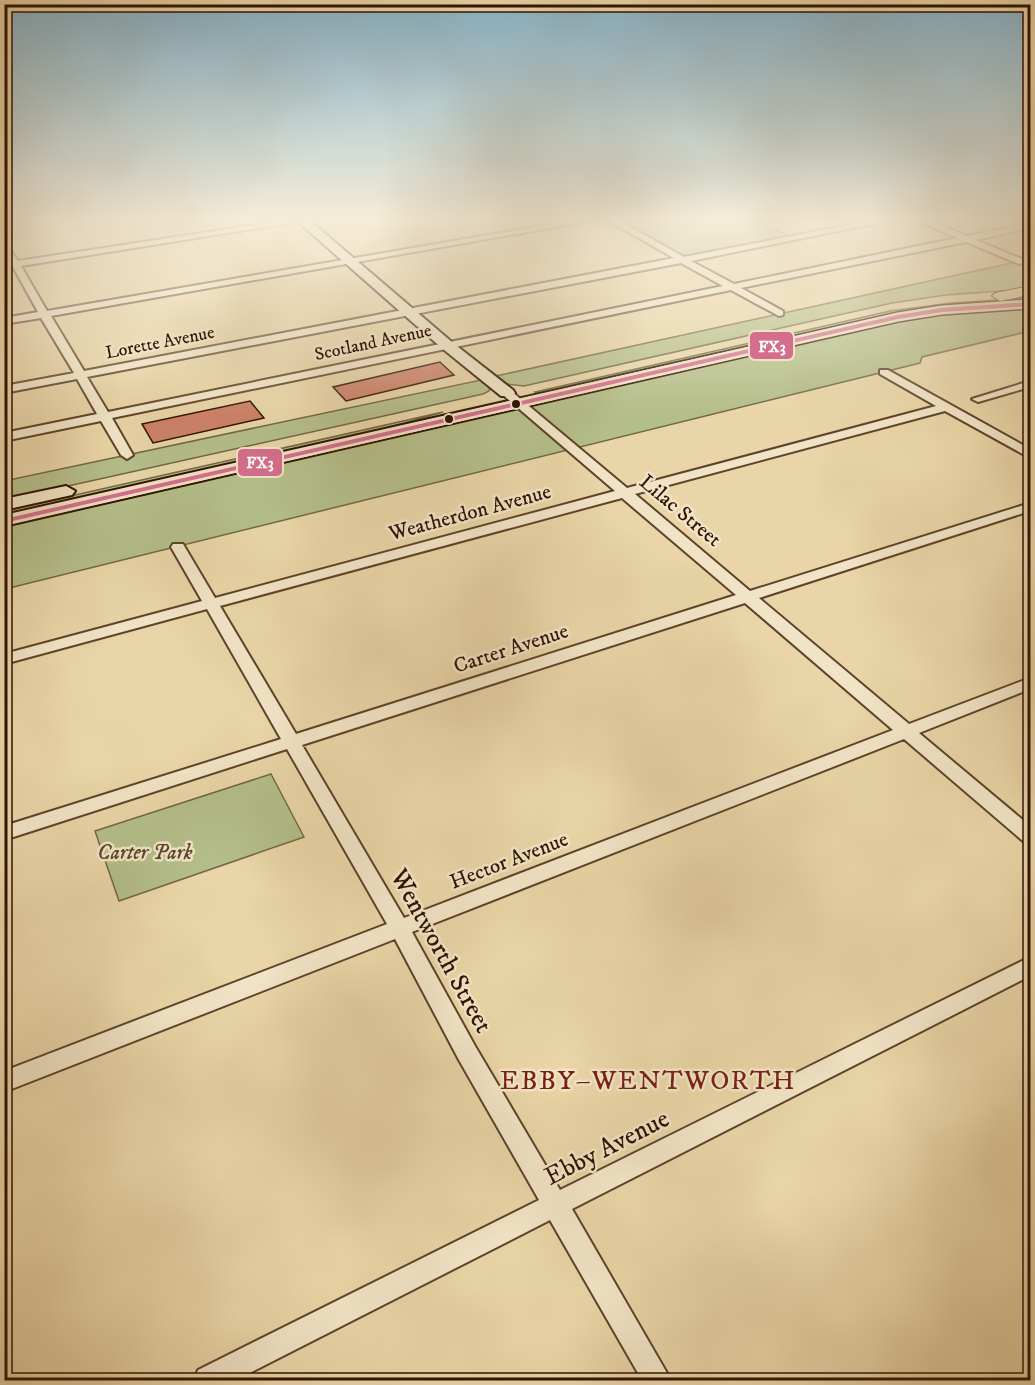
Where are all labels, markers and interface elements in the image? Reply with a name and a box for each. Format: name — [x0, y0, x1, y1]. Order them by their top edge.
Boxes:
street label: Scotland Avenue — [313, 320, 433, 366]
street label: Lorette Avenue — [104, 322, 216, 364]
line badge: FX3 — [749, 331, 794, 360]
text: FX3 — [758, 337, 786, 357]
unlabelled marker — [510, 398, 522, 410]
unlabelled marker — [443, 413, 455, 425]
line badge: FX3 — [237, 448, 283, 477]
text: FX3 — [246, 453, 274, 473]
street label: Lilac Street — [634, 469, 726, 553]
street label: Weatherdon Avenue — [385, 479, 554, 547]
street label: Carter Avenue — [450, 618, 572, 680]
street label: Hector Avenue — [446, 826, 572, 895]
park label: Carter Park — [97, 840, 193, 866]
street label: Wentworth Street — [382, 862, 500, 1039]
district label: EBBY–WENTWORTH — [500, 1064, 796, 1098]
street label: Ebby Avenue — [539, 1103, 675, 1193]

